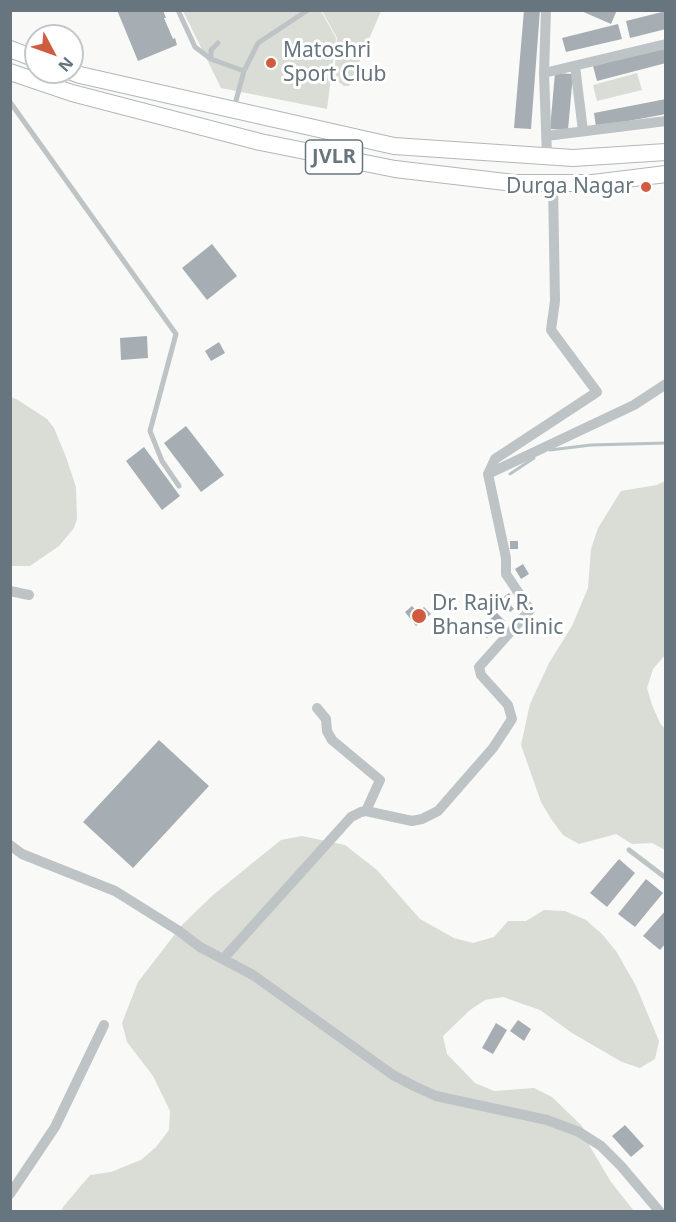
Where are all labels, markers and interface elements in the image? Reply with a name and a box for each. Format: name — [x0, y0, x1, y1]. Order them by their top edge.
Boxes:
north arrow — [24, 24, 84, 84]
place label: Matoshri Sport Club — [283, 38, 386, 88]
text: N — [54, 52, 79, 77]
marker: Matoshri Sport Club — [264, 56, 278, 70]
road number: JVLR — [306, 140, 362, 174]
place label: Durga Nagar — [506, 174, 634, 200]
marker: Durga Nagar — [639, 180, 653, 194]
place label: Dr. Rajiv R. Bhanse Clinic — [432, 591, 563, 641]
marker: Dr. Rajiv R. Bhanse Clinic — [410, 607, 428, 625]

